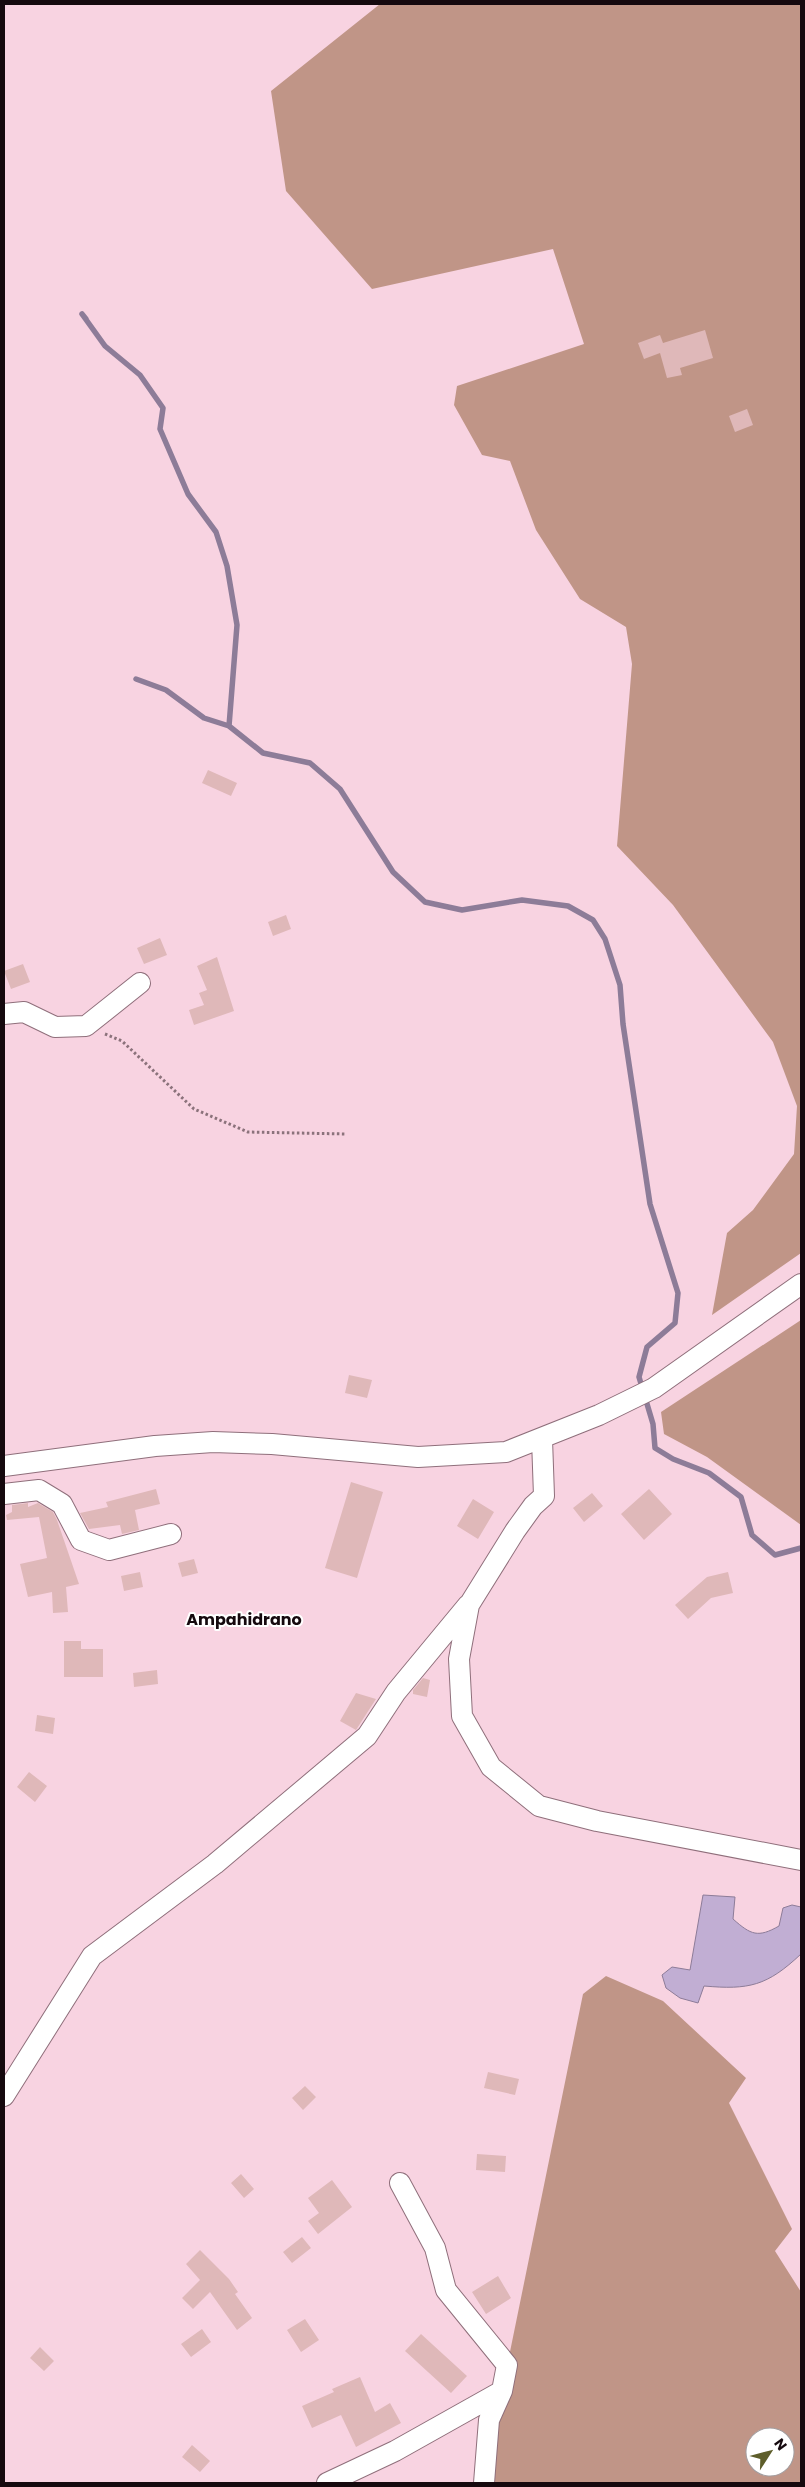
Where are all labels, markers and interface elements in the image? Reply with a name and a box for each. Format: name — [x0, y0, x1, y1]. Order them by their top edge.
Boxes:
district label: Ampahidrano — [186, 1608, 302, 1631]
north arrow — [745, 2427, 795, 2477]
text: N — [769, 2434, 792, 2454]

